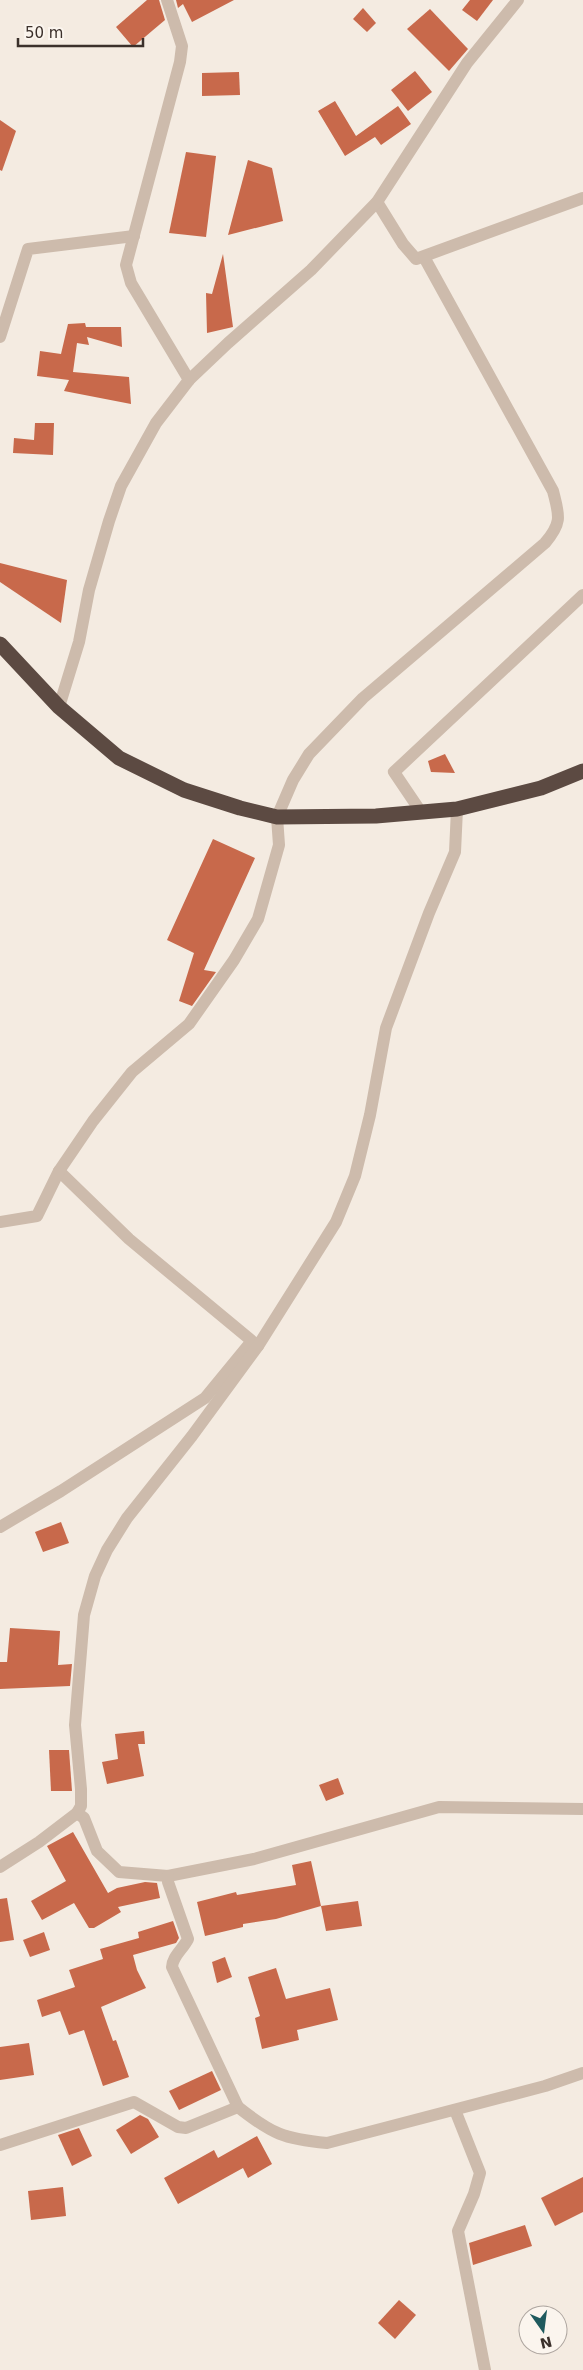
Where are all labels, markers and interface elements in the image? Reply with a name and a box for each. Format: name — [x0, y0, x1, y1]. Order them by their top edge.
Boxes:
scale bar — [18, 15, 142, 47]
text: 50 m — [25, 24, 63, 42]
north arrow — [518, 2305, 568, 2355]
text: N — [539, 2333, 554, 2352]

